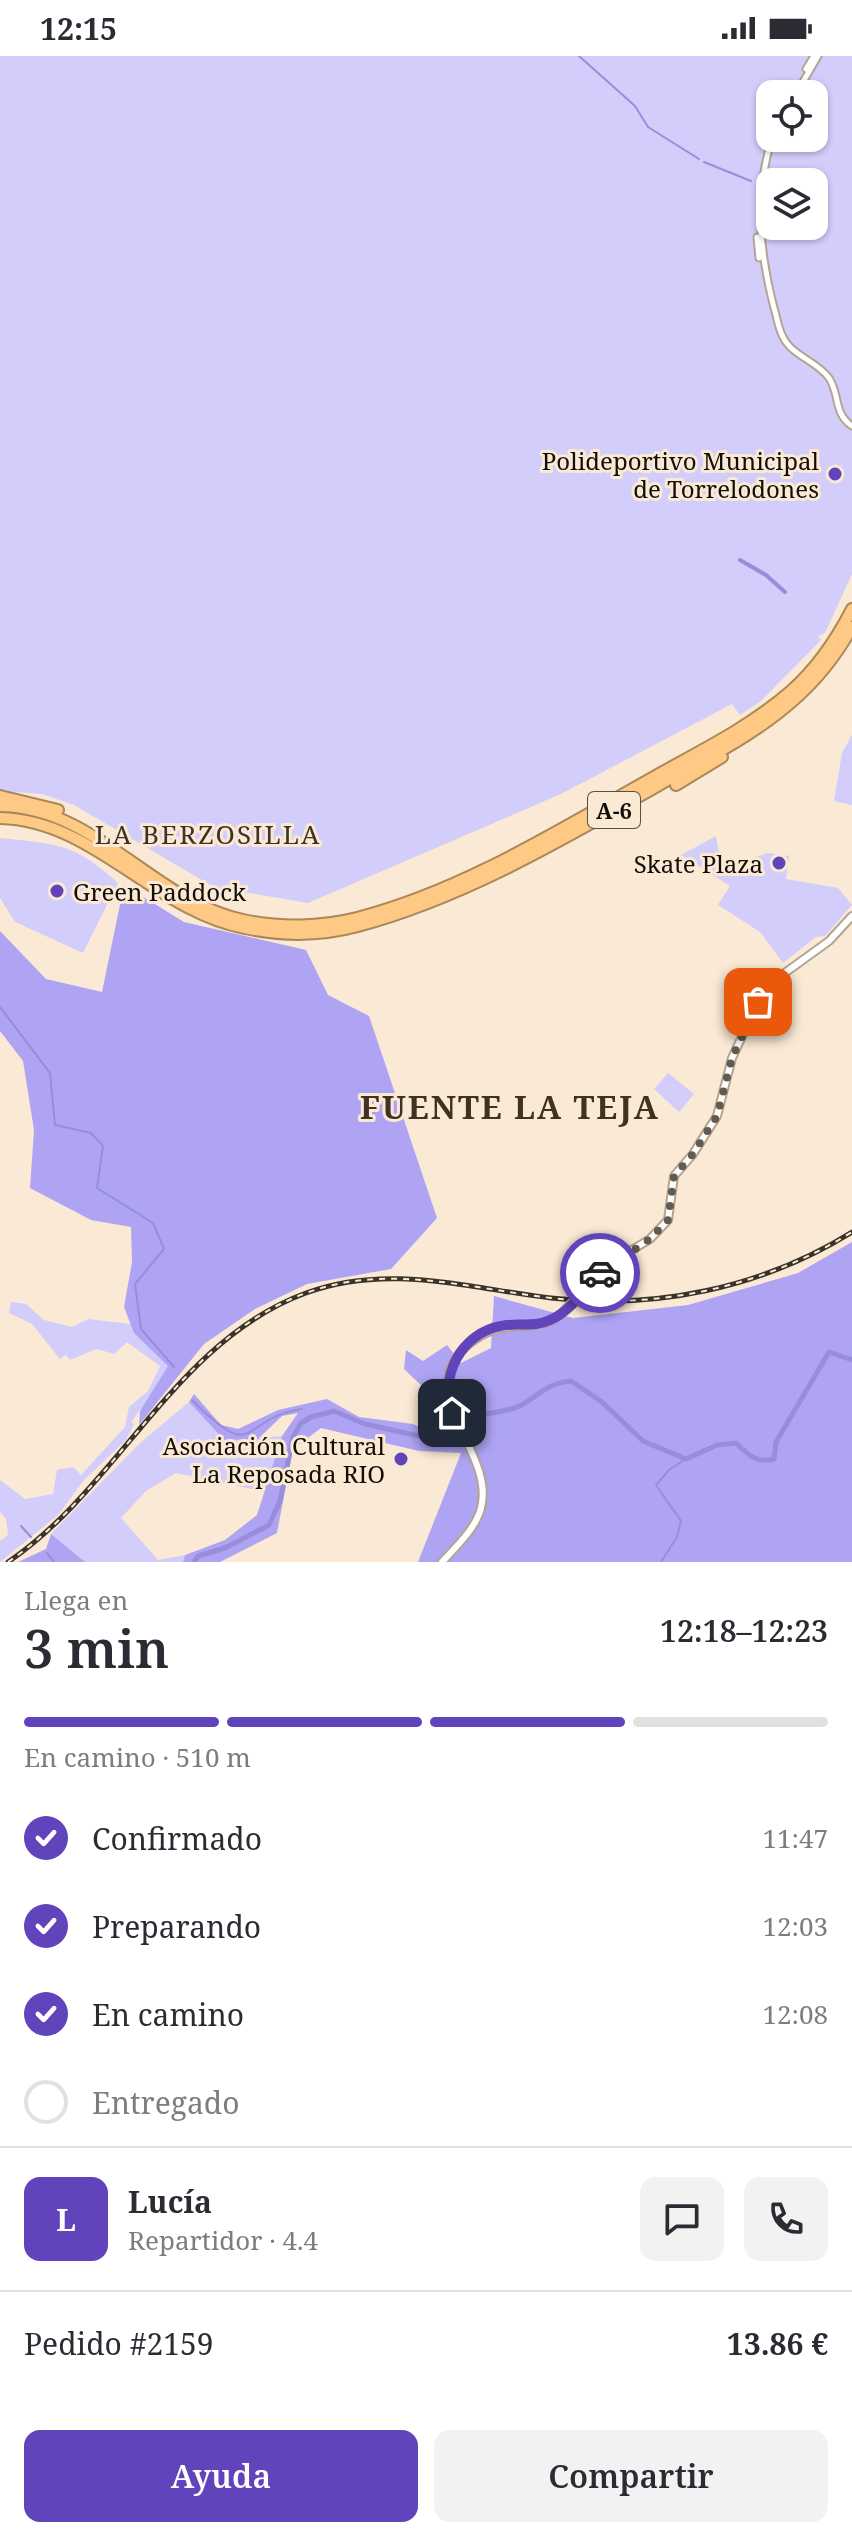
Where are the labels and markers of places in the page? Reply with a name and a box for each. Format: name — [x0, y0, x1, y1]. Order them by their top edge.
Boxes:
place label: Polideportivo Municipal de Torrelodones — [542, 444, 820, 505]
marker: Polideportivo Municipal de Torrelodones — [826, 465, 844, 483]
place label: Skate Plaza — [634, 847, 763, 880]
marker: Skate Plaza — [770, 854, 788, 872]
place label: Green Paddock — [73, 875, 247, 908]
marker: Green Paddock — [48, 882, 66, 900]
pin — [724, 968, 792, 1036]
pin — [418, 1379, 486, 1447]
place label: Asociación Cultural La Reposada RIO — [162, 1429, 386, 1490]
marker: Asociación Cultural La Reposada RIO — [392, 1450, 410, 1468]

